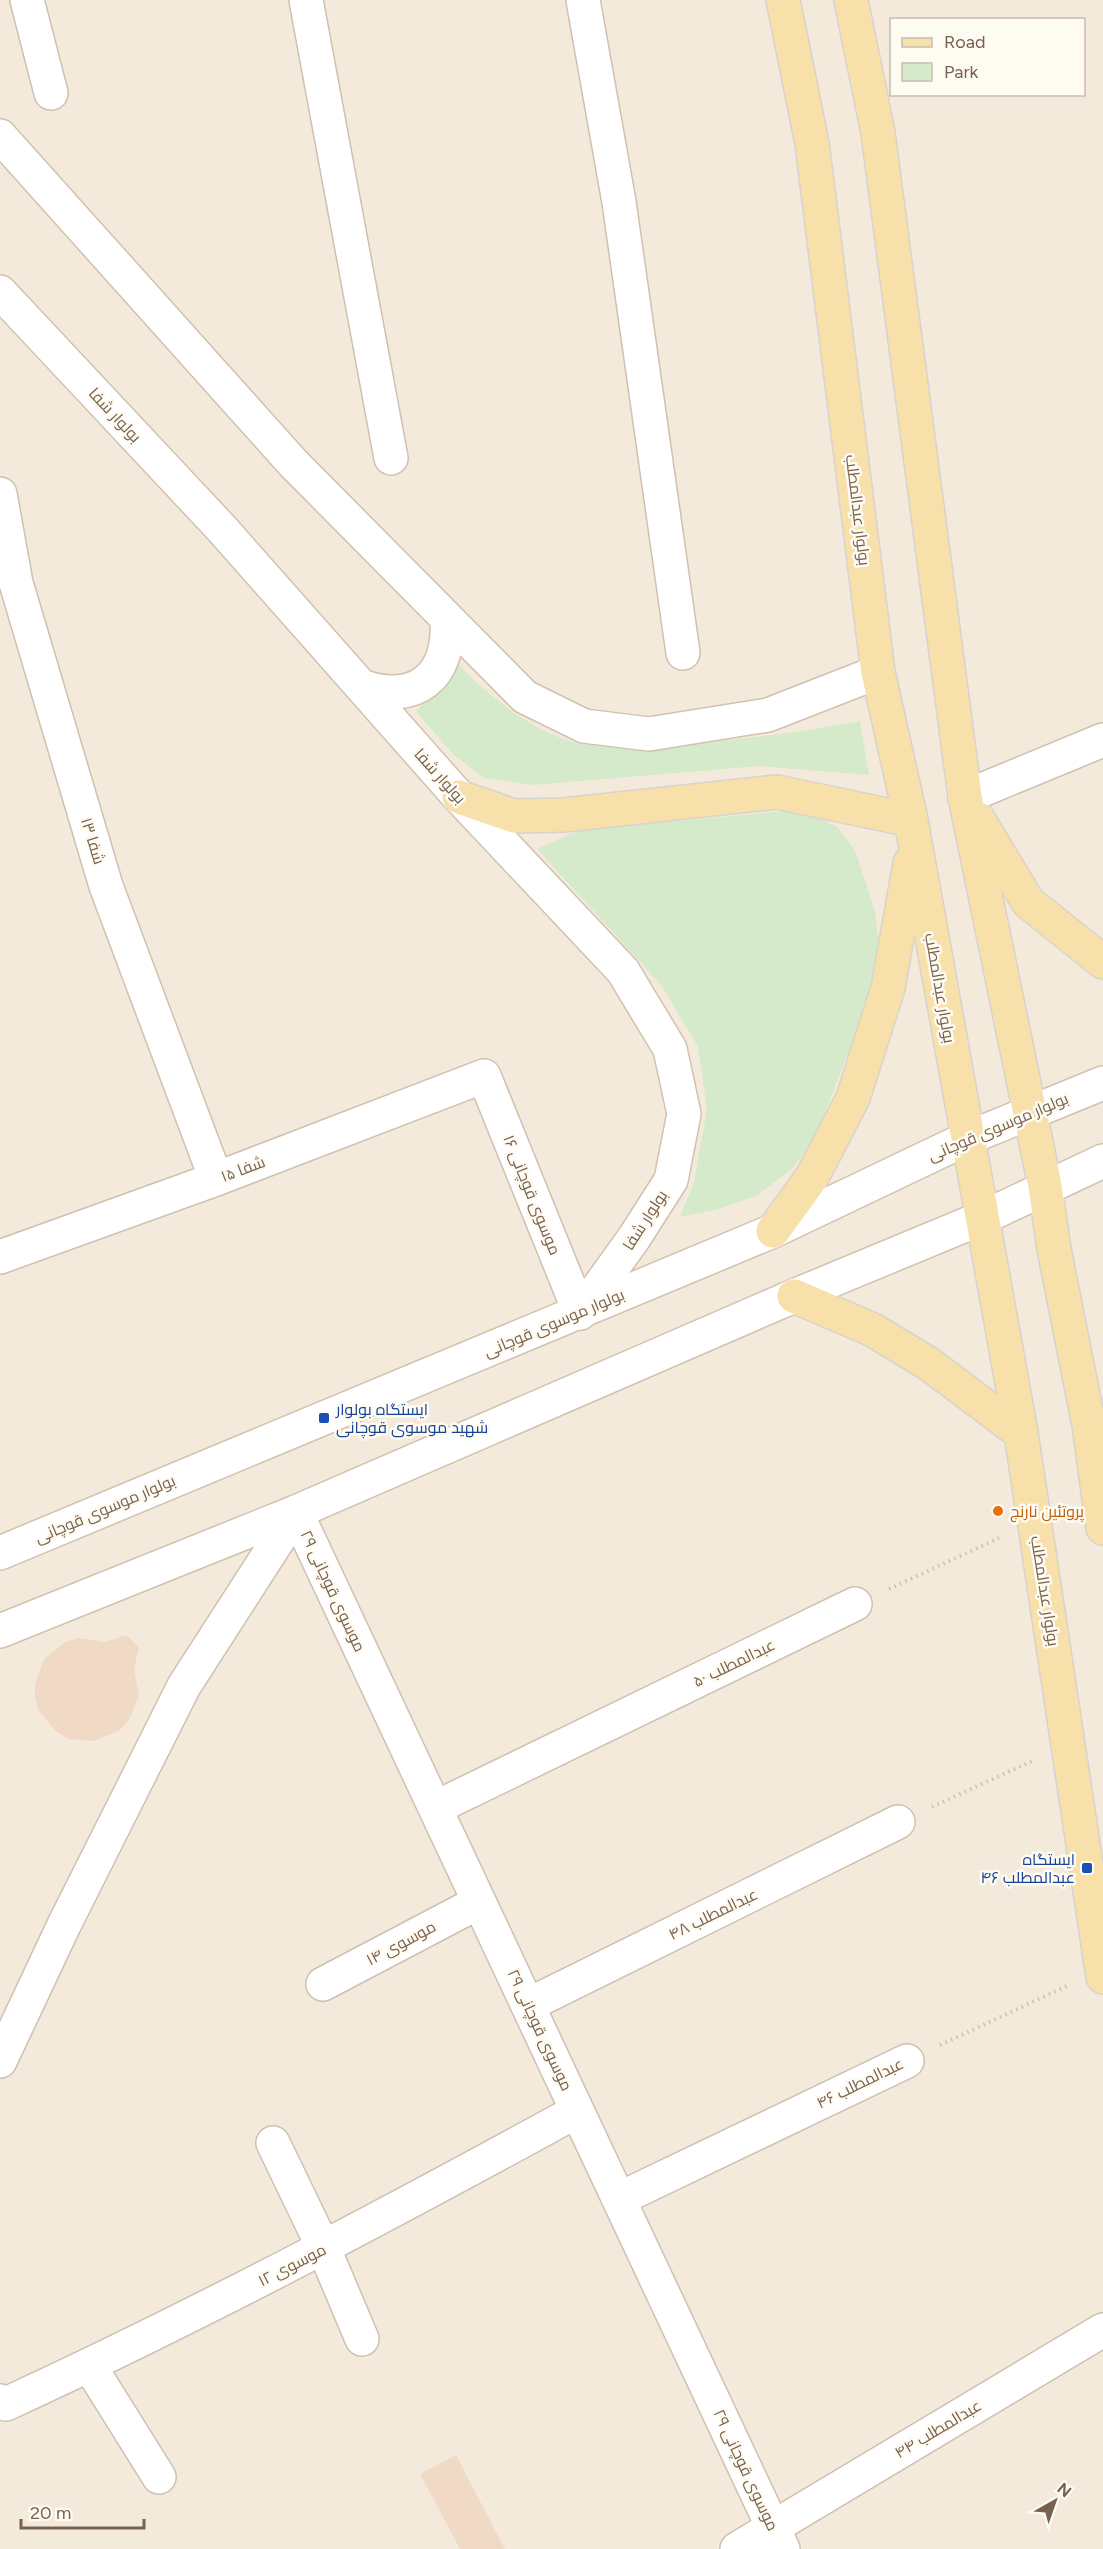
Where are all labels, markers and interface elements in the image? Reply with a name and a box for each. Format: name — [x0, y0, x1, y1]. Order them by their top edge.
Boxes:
legend — [890, 18, 1085, 96]
text: Road — [944, 31, 985, 53]
text: Park — [944, 61, 979, 83]
street label: بولوار شفا — [85, 384, 145, 446]
street label: بولوار عبدالمطلب — [842, 453, 874, 567]
street label: بولوار شفا — [410, 744, 470, 808]
street label: شفا ۱۳ — [77, 815, 109, 867]
street label: بولوار عبدالمطلب — [921, 931, 959, 1045]
street label: بولوار موسوی قوچانی — [925, 1089, 1072, 1167]
street label: موسوی قوچانی ۱۶ — [497, 1132, 565, 1259]
street label: شفا ۱۵ — [218, 1152, 268, 1186]
street label: بولوار شفا — [619, 1186, 671, 1254]
street label: بولوار موسوی قوچانی — [481, 1285, 628, 1363]
place label: ایستگاه بولوار شهید موسوی قوچانی — [335, 1400, 488, 1439]
marker: ایستگاه بولوار شهید موسوی قوچانی — [317, 1411, 331, 1425]
street label: بولوار موسوی قوچانی — [32, 1471, 179, 1549]
place label: پروتئین نارنج — [1010, 1502, 1085, 1523]
marker: پروتئین نارنج — [991, 1504, 1005, 1518]
street label: موسوی قوچانی ۲۹ — [295, 1527, 369, 1656]
street label: بولوار عبدالمطلب — [1027, 1534, 1063, 1648]
street label: عبدالمطلب ۵۰ — [690, 1635, 778, 1691]
place label: ایستگاه عبدالمطلب ۴۶ — [981, 1850, 1075, 1887]
marker: ایستگاه عبدالمطلب ۴۶ — [1080, 1861, 1094, 1875]
street label: عبدالمطلب ۴۸ — [665, 1884, 761, 1944]
street label: موسوی ۱۴ — [363, 1917, 439, 1970]
street label: موسوی قوچانی ۲۹ — [502, 1966, 576, 2095]
street label: عبدالمطلب ۴۶ — [813, 2054, 907, 2112]
street label: موسوی ۱۲ — [255, 2240, 330, 2291]
street label: عبدالمطلب ۴۴ — [891, 2396, 985, 2462]
street label: موسوی قوچانی ۲۹ — [708, 2406, 782, 2535]
north arrow — [1025, 2471, 1085, 2531]
text: N — [1053, 2479, 1075, 2501]
scale bar — [21, 2492, 144, 2530]
text: 20 m — [30, 2502, 71, 2524]

